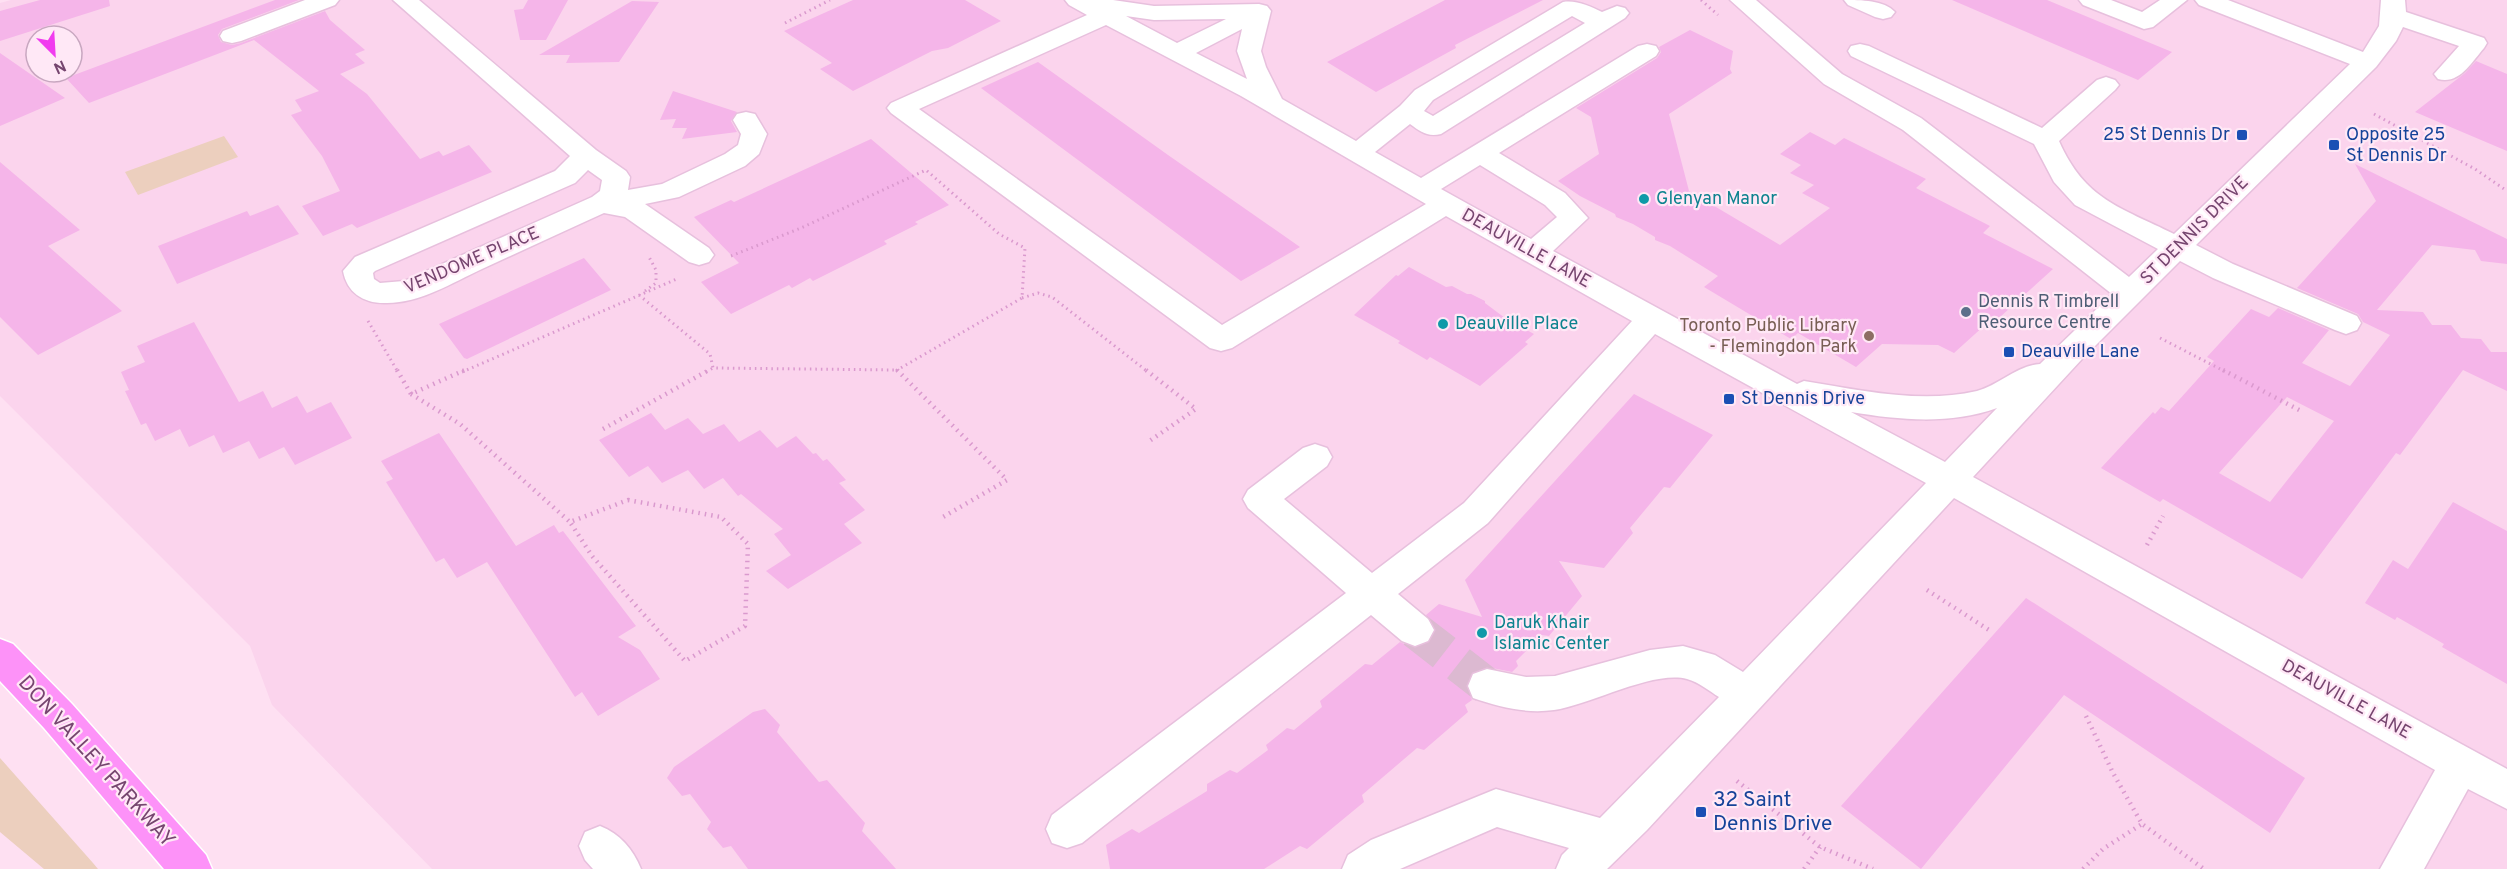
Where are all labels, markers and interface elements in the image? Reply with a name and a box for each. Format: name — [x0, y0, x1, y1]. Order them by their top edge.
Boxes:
north arrow — [24, 24, 84, 84]
text: N — [50, 54, 69, 77]
place label: 25 St Dennis Dr — [2103, 124, 2230, 147]
place label: Opposite 25 St Dennis Dr — [2346, 124, 2447, 168]
marker: 25 St Dennis Dr — [2235, 128, 2249, 142]
marker: Opposite 25 St Dennis Dr — [2327, 138, 2341, 152]
street label: ST DENNIS DRIVE — [2136, 172, 2254, 290]
place label: Glenyan Manor — [1656, 188, 1777, 211]
marker: Glenyan Manor — [1637, 192, 1651, 206]
street label: DEAUVILLE LANE — [1457, 204, 1595, 294]
street label: VENDOME PLACE — [401, 222, 543, 300]
place label: Dennis R Timbrell Resource Centre — [1978, 291, 2119, 335]
marker: Dennis R Timbrell Resource Centre — [1959, 305, 1973, 319]
place label: Deauville Place — [1455, 313, 1578, 336]
place label: Toronto Public Library - Flemingdon Park — [1679, 315, 1857, 359]
marker: Deauville Place — [1436, 317, 1450, 331]
marker: Toronto Public Library - Flemingdon Park — [1862, 329, 1876, 343]
place label: Deauville Lane — [2021, 341, 2139, 364]
marker: Deauville Lane — [2002, 345, 2016, 359]
place label: St Dennis Drive — [1741, 388, 1865, 411]
marker: St Dennis Drive — [1722, 392, 1736, 406]
place label: Daruk Khair Islamic Center — [1494, 612, 1610, 656]
marker: Daruk Khair Islamic Center — [1475, 626, 1489, 640]
street label: DEAUVILLE LANE — [2277, 655, 2415, 745]
street label: DON VALLEY PARKWAY — [12, 670, 180, 854]
place label: 32 Saint Dennis Drive — [1713, 787, 1832, 838]
marker: 32 Saint Dennis Drive — [1694, 805, 1708, 819]

